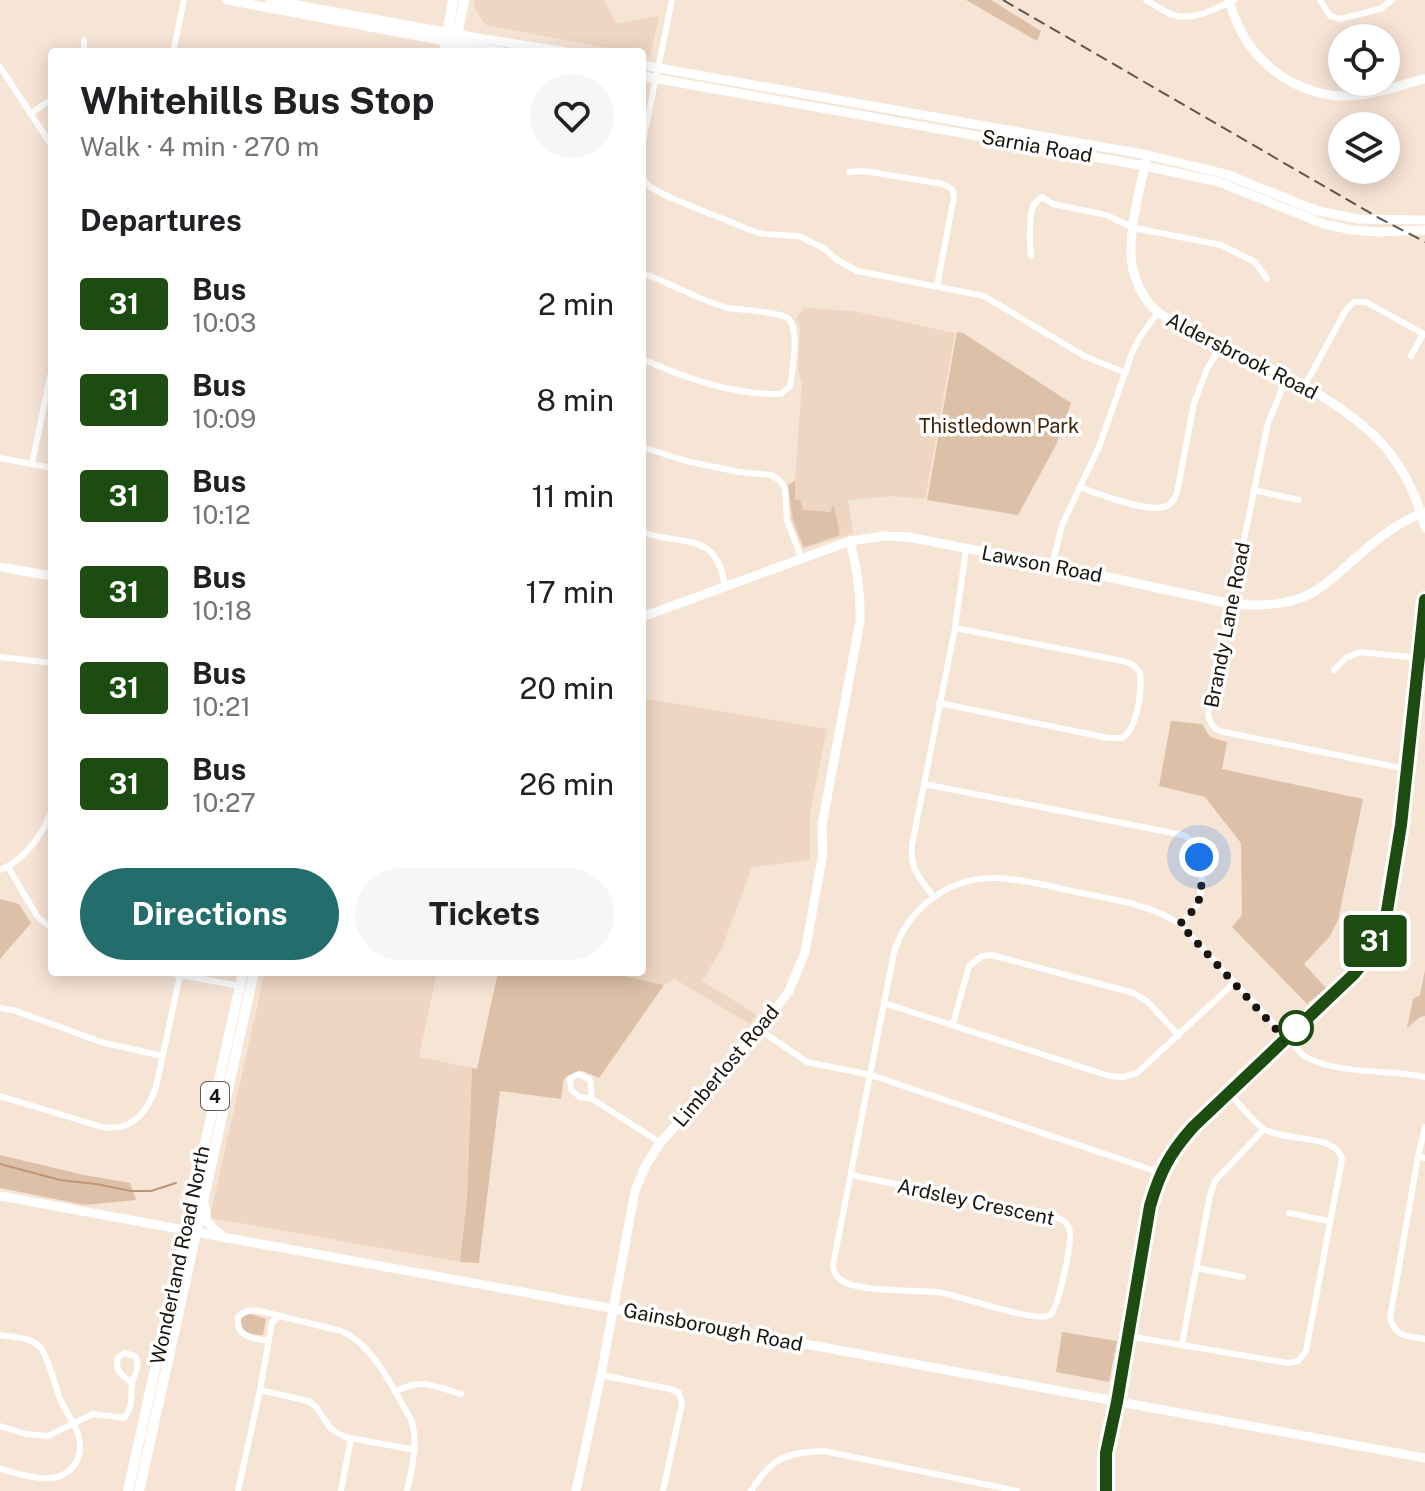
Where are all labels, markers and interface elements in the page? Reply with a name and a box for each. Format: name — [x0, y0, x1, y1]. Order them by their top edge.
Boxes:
map controls — [1328, 24, 1400, 184]
button: locate — [1328, 24, 1400, 96]
button: heart — [530, 74, 614, 158]
text: Whitehills Bus Stop — [80, 78, 435, 123]
button: layers — [1328, 112, 1400, 184]
street label: Sarnia Road — [980, 124, 1094, 168]
text: Walk · 4 min · 270 m — [80, 131, 319, 162]
text: Departures — [80, 202, 242, 238]
text: Bus — [192, 271, 246, 307]
text: 2 min — [538, 286, 614, 322]
text: 31 — [109, 287, 139, 320]
text: 10:03 — [192, 307, 256, 338]
street label: Aldersbrook Road — [1162, 307, 1322, 405]
text: Bus — [192, 367, 246, 403]
text: 8 min — [536, 382, 614, 418]
text: 31 — [109, 383, 139, 416]
text: 10:09 — [192, 403, 256, 434]
park label: Thistledown Park — [919, 414, 1079, 438]
text: Bus — [192, 463, 246, 499]
text: 11 min — [531, 478, 614, 514]
text: 31 — [109, 479, 139, 512]
text: 10:12 — [192, 499, 250, 530]
street label: Brandy Lane Road — [1199, 540, 1255, 710]
street label: Lawson Road — [980, 541, 1104, 587]
text: Bus — [192, 559, 246, 595]
text: 17 min — [526, 574, 614, 610]
text: 31 — [109, 575, 139, 608]
text: 10:18 — [192, 595, 252, 626]
text: Bus — [192, 655, 246, 691]
text: 20 min — [520, 670, 614, 706]
text: 31 — [109, 671, 139, 704]
text: 10:21 — [192, 691, 251, 722]
text: Bus — [192, 751, 246, 787]
text: 26 min — [519, 766, 614, 802]
text: 31 — [109, 767, 139, 800]
text: 10:27 — [192, 787, 256, 818]
your location — [1179, 837, 1219, 877]
button: Directions — [80, 868, 339, 960]
button: Tickets — [355, 868, 614, 960]
line badge: 31 — [1339, 915, 1411, 967]
text: 31 — [1360, 924, 1390, 957]
street label: Limberlost Road — [668, 1000, 784, 1132]
unlabelled marker — [1279, 1011, 1313, 1045]
road number: 4 — [201, 1082, 229, 1110]
street label: Wonderland Road North — [145, 1144, 215, 1366]
street label: Ardsley Crescent — [895, 1174, 1057, 1230]
street label: Gainsborough Road — [621, 1298, 805, 1356]

